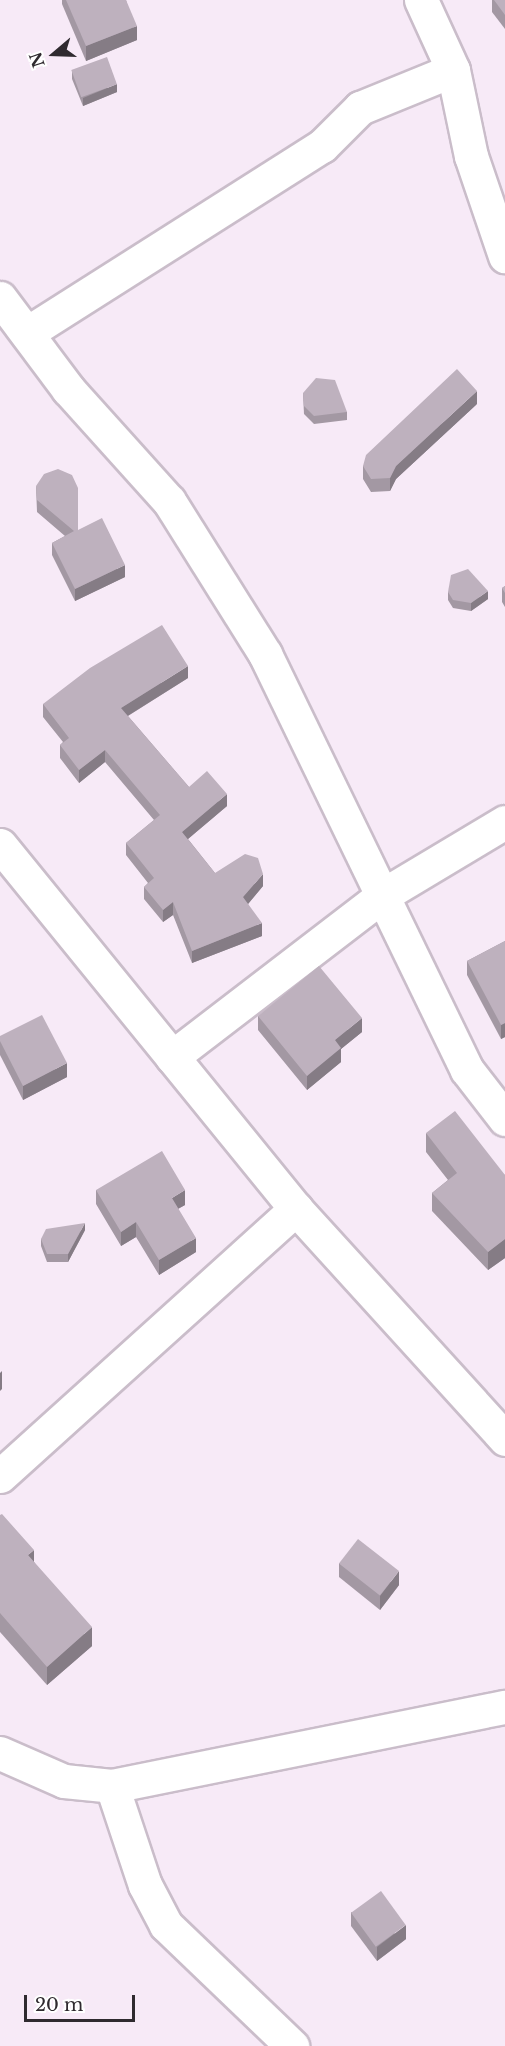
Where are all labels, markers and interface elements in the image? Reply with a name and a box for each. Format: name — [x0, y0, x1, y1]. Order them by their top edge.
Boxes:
north arrow — [24, 24, 84, 84]
text: N — [25, 49, 49, 70]
scale bar — [27, 1983, 138, 2021]
text: 20 m — [35, 1994, 83, 2016]

